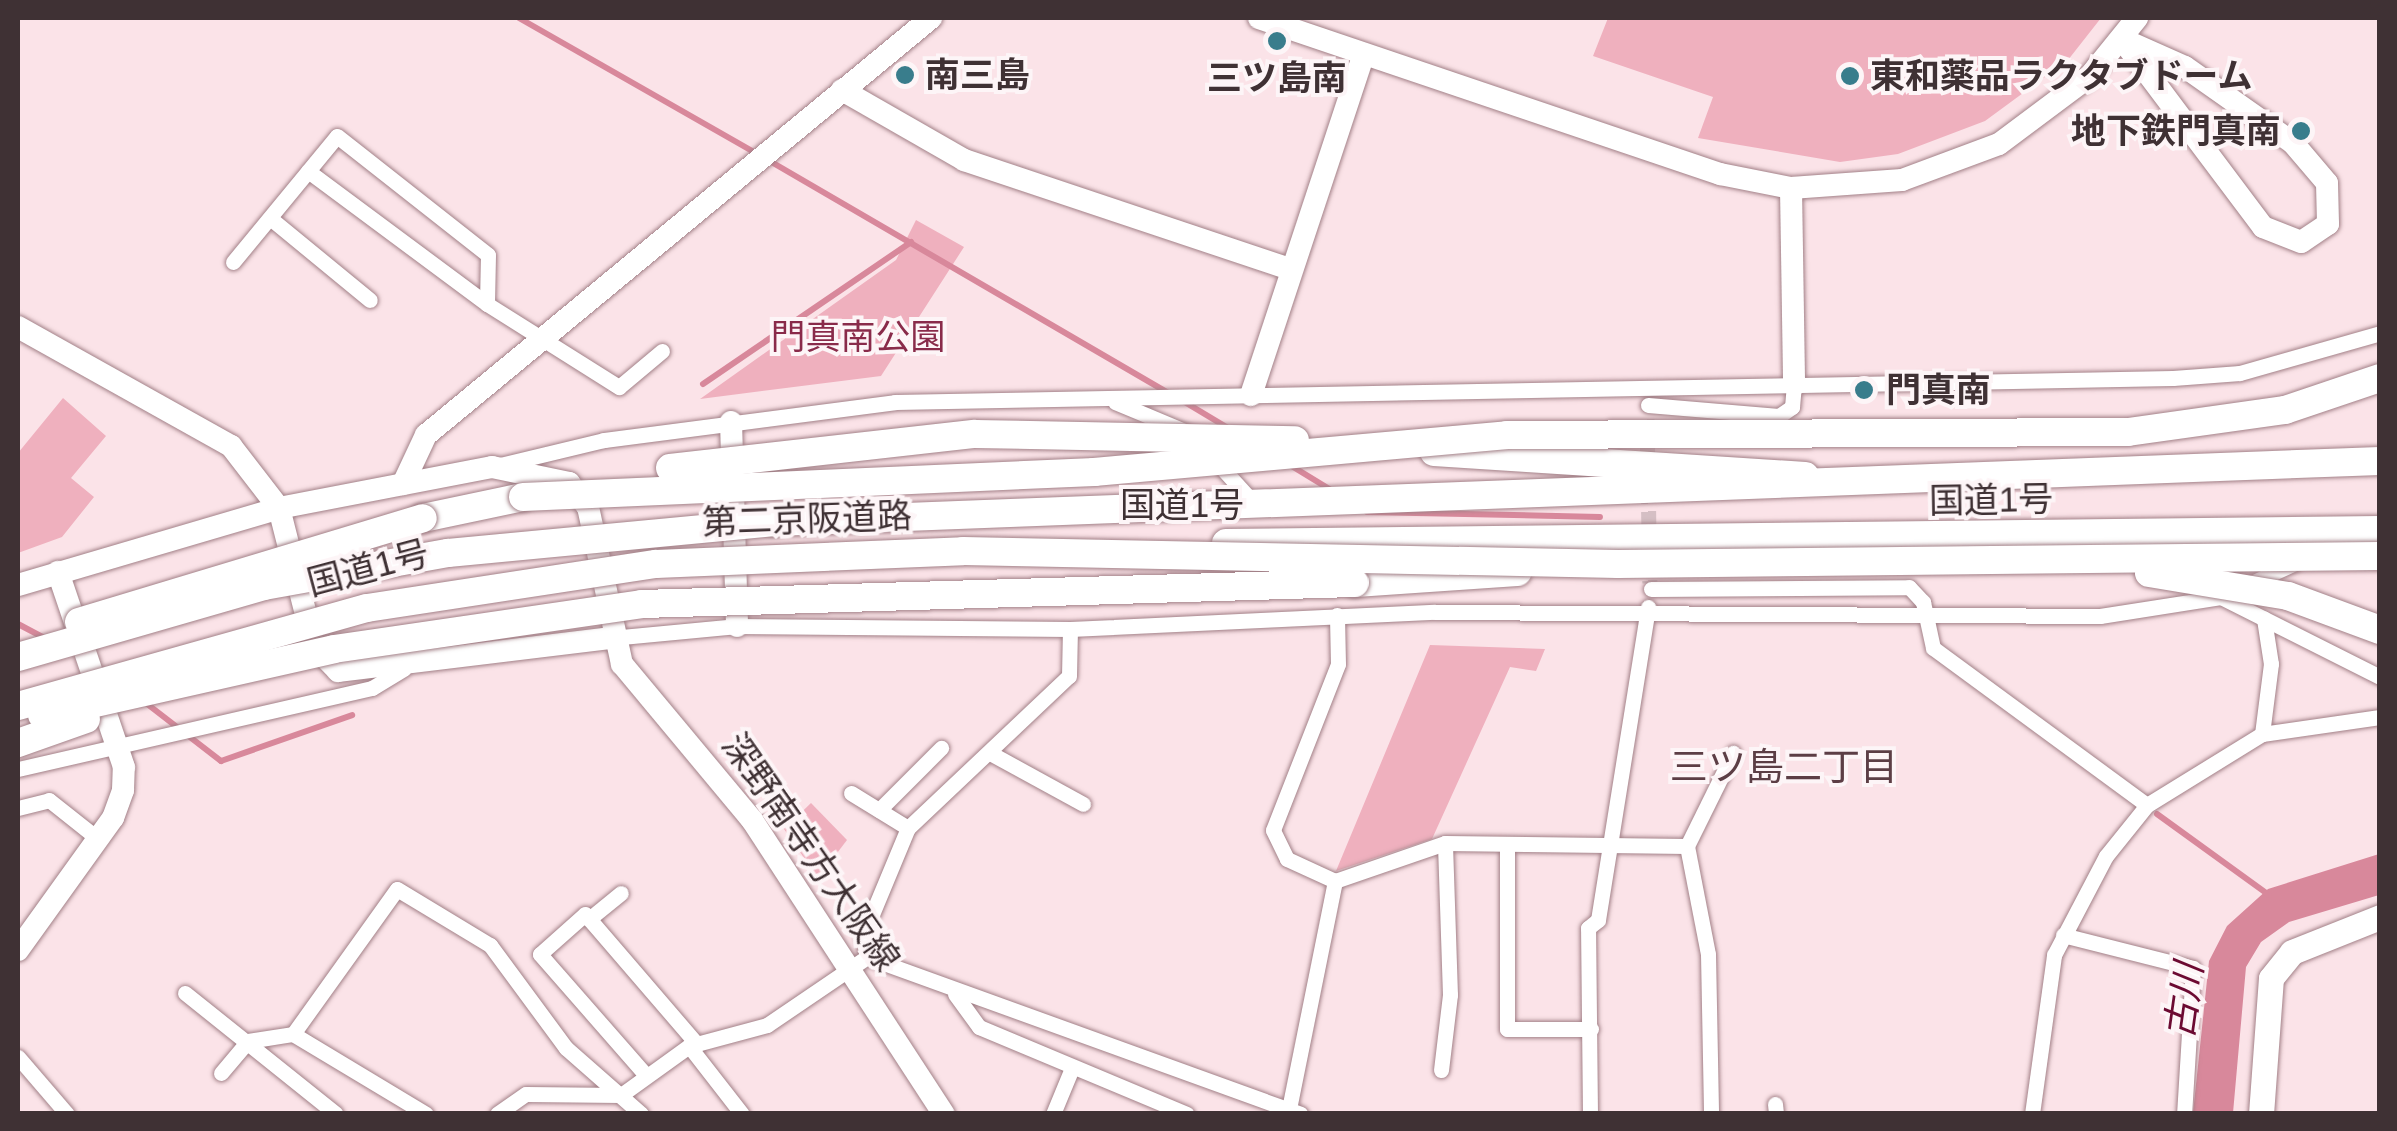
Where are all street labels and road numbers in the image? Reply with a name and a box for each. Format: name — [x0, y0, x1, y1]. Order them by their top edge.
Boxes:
street label: 国道1号 — [1928, 478, 2054, 522]
street label: 国道1号 — [1120, 484, 1244, 526]
street label: 第二京阪道路 — [701, 494, 913, 544]
street label: 国道1号 — [302, 532, 434, 604]
street label: 深野南寺方大阪線 — [713, 725, 909, 979]

